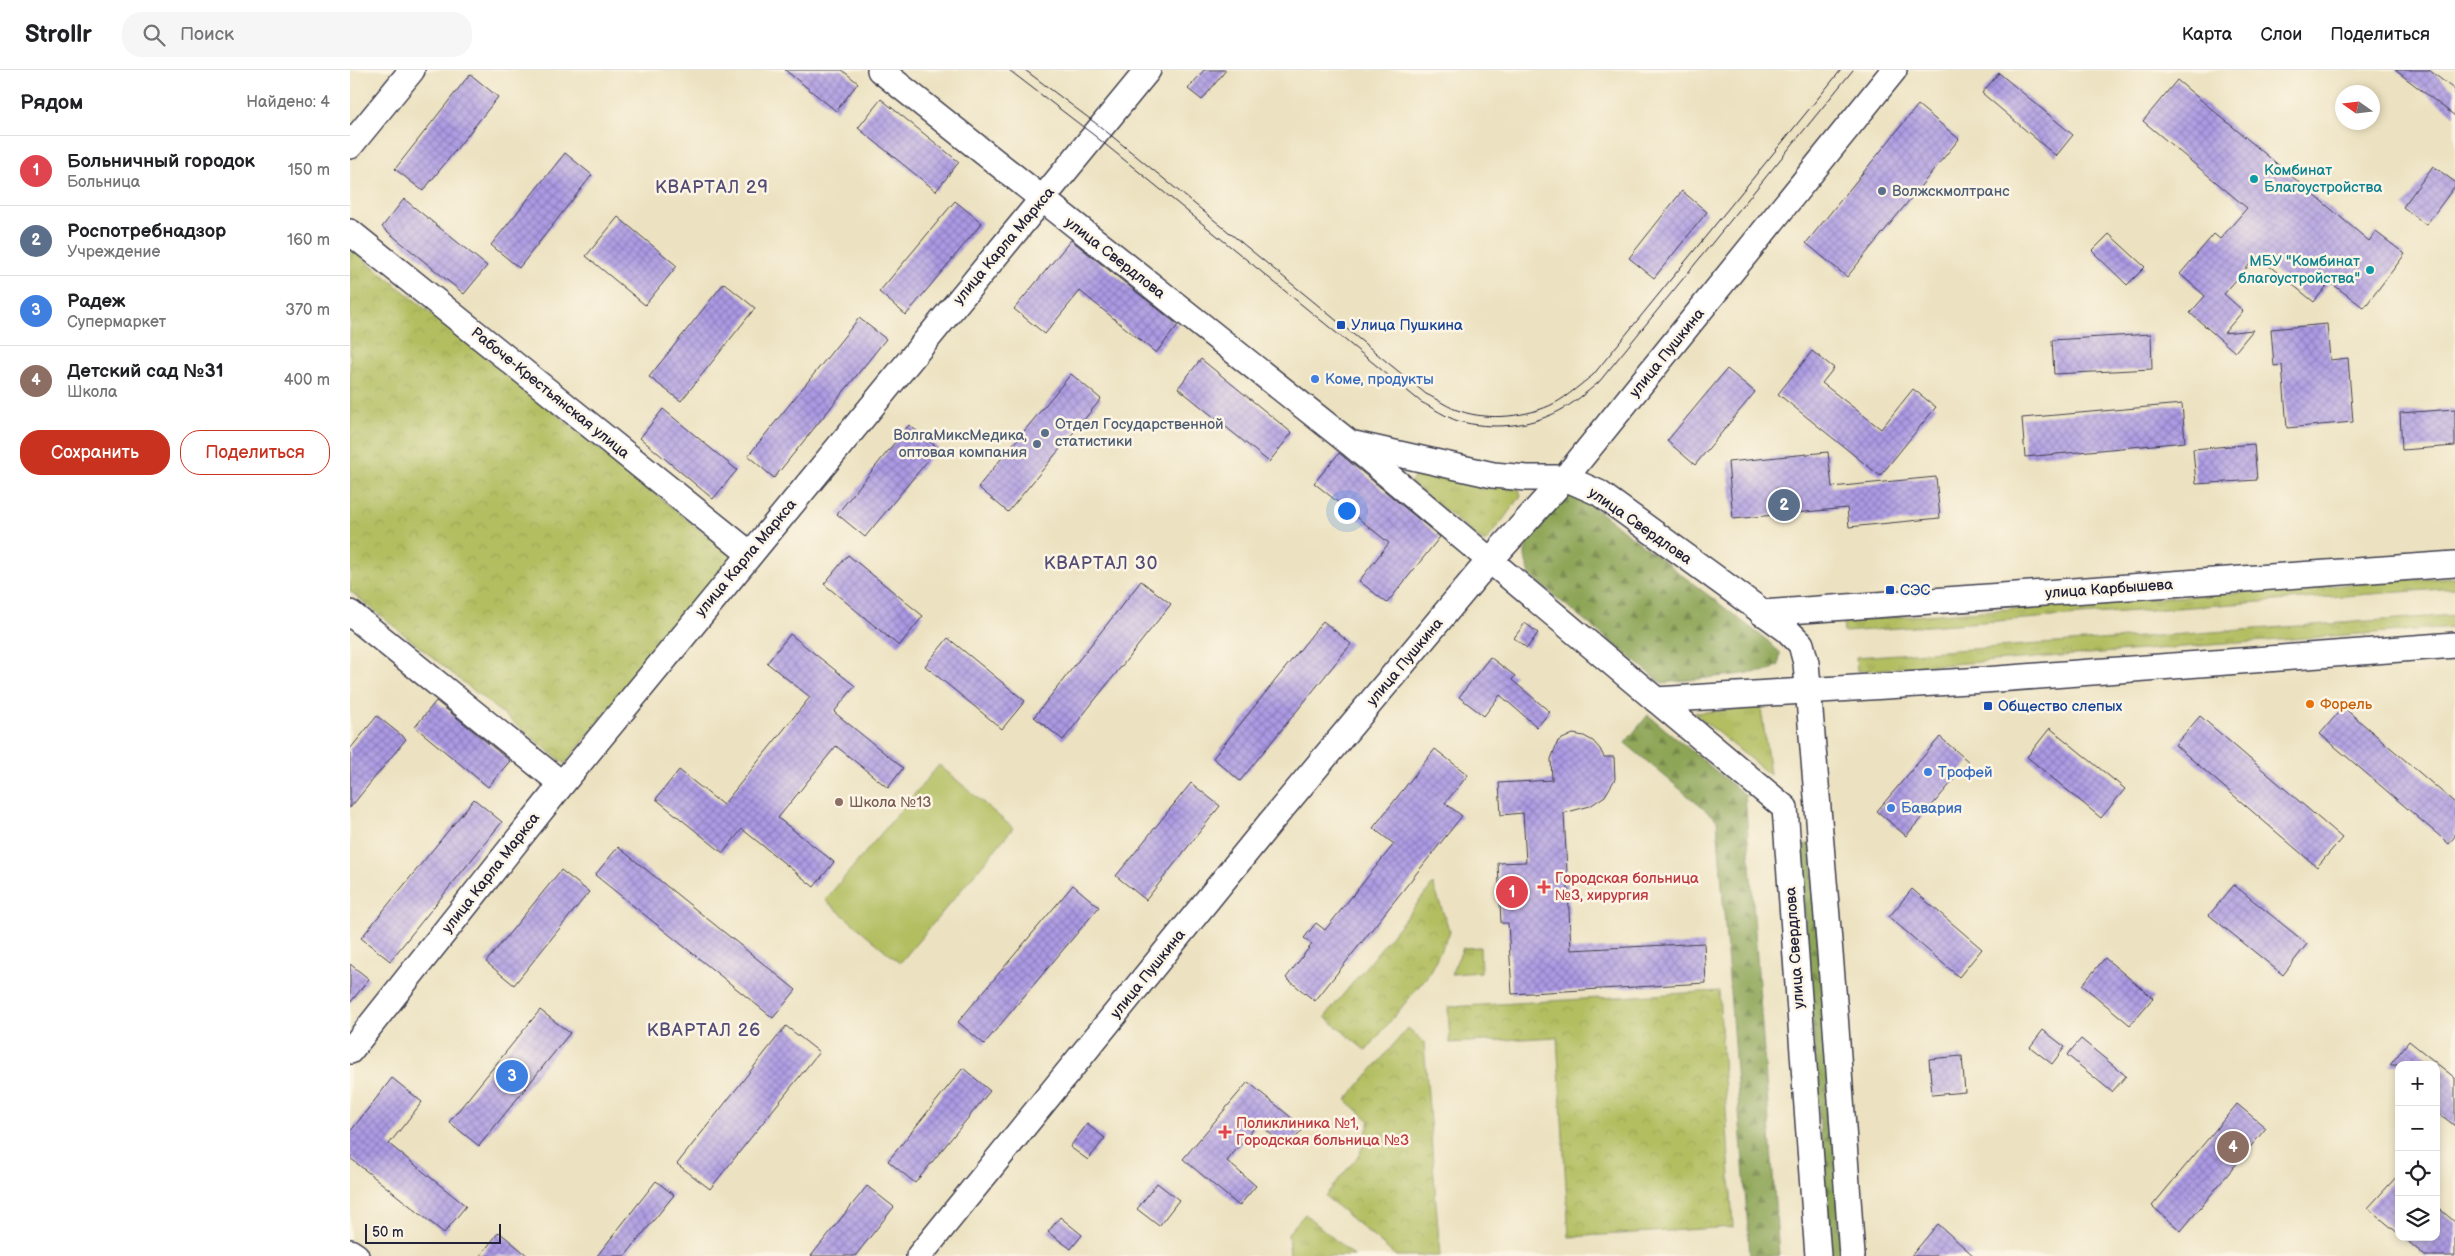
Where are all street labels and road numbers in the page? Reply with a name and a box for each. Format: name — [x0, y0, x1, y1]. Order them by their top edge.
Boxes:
street label: улица Карла Маркса — [949, 183, 1059, 309]
street label: улица Свердлова — [1061, 213, 1169, 303]
street label: улица Пушкина — [1625, 305, 1709, 401]
street label: Рабоче-Крестьянская улица — [467, 323, 633, 463]
street label: улица Свердлова — [1585, 483, 1696, 569]
street label: улица Карла Маркса — [691, 495, 801, 621]
street label: улица Карбышева — [2044, 575, 2174, 603]
street label: улица Пушкина — [1363, 614, 1447, 710]
street label: улица Карла Маркса — [438, 809, 544, 937]
street label: улица Свердлова — [1781, 886, 1809, 1010]
street label: улица Пушкина — [1106, 926, 1190, 1022]

